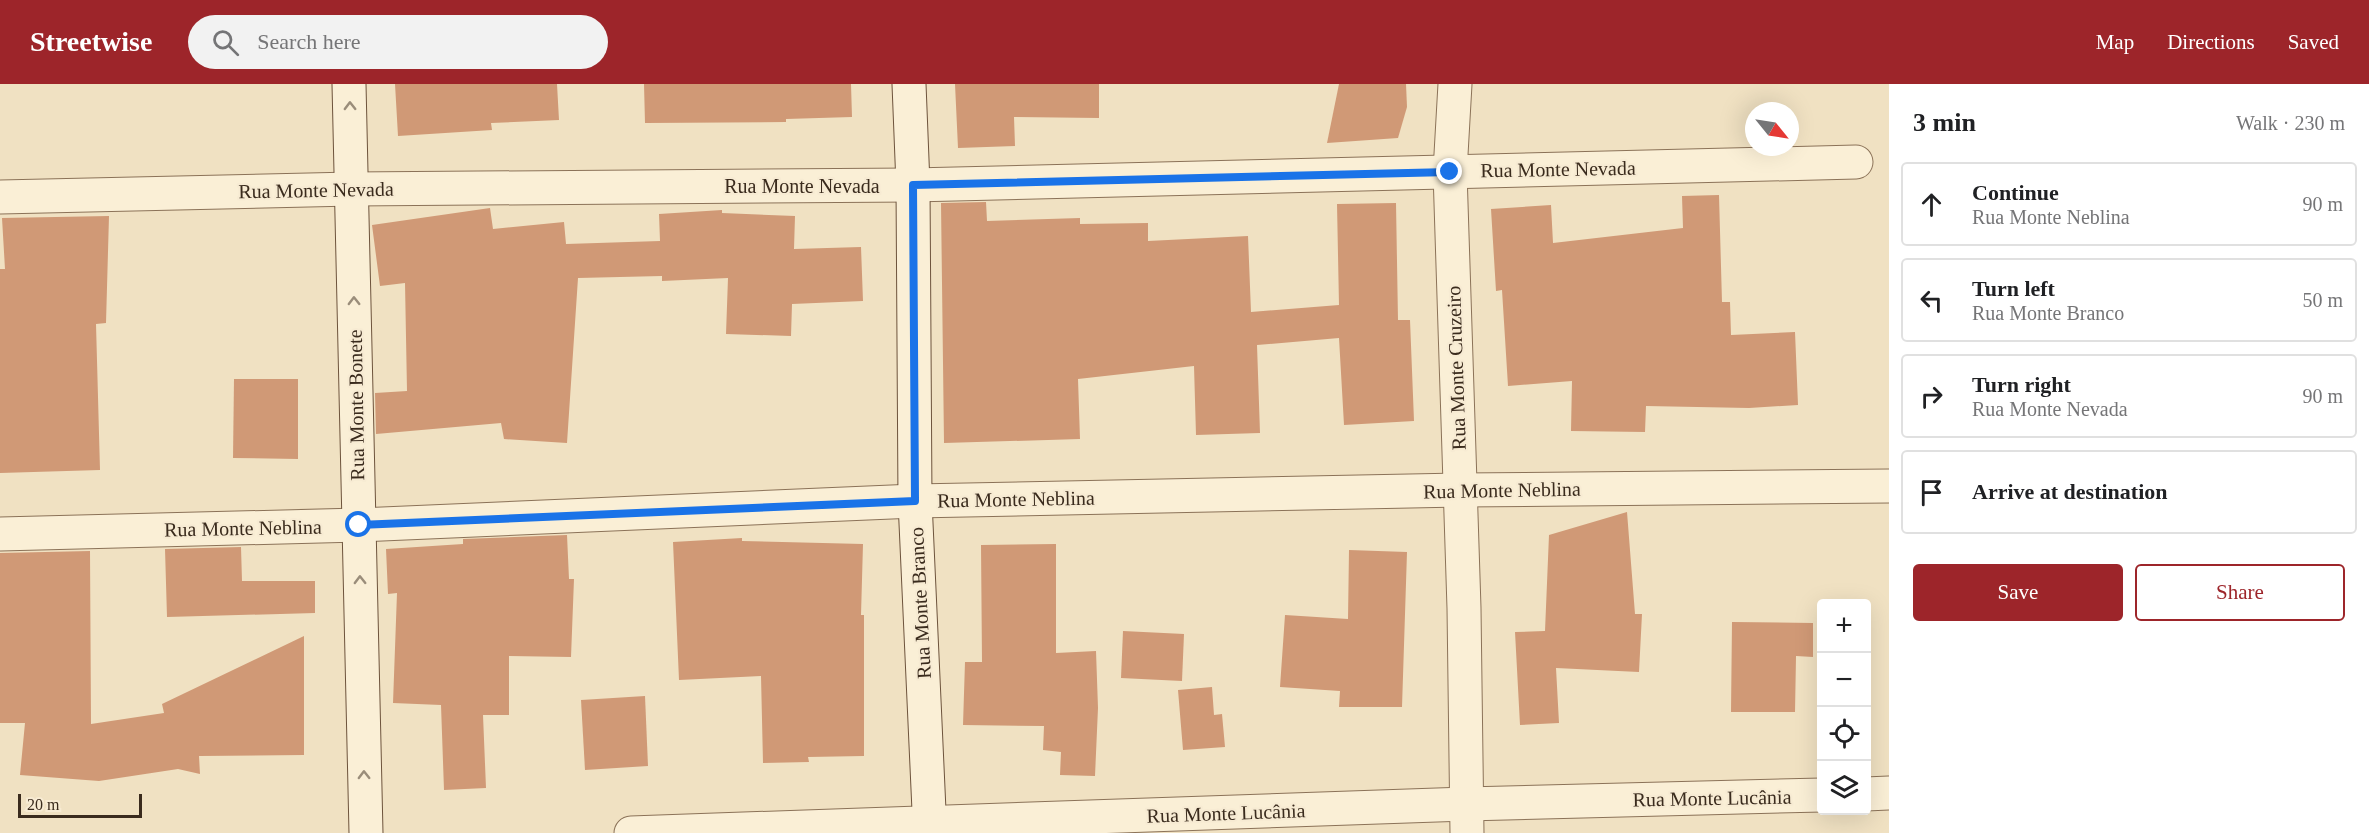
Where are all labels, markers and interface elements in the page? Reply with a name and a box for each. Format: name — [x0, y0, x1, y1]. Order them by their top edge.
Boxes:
search box — [188, 15, 608, 69]
text: Streetwise — [30, 26, 152, 57]
icon: search — [209, 26, 242, 59]
text: Search here — [257, 29, 361, 54]
text: Map — [2096, 30, 2134, 54]
text: Directions — [2167, 30, 2255, 54]
text: Saved — [2288, 30, 2339, 54]
one-way arrow — [344, 101, 356, 110]
north arrow — [1745, 102, 1799, 156]
text: 3 min — [1913, 108, 1976, 137]
text: Walk · 230 m — [2236, 112, 2345, 134]
street label: Rua Monte Nevada — [1480, 157, 1636, 181]
route end — [1436, 158, 1462, 184]
street label: Rua Monte Nevada — [724, 175, 880, 197]
street label: Rua Monte Nevada — [238, 178, 394, 202]
text: Continue — [1972, 180, 2059, 205]
icon: ahead — [1915, 188, 1948, 221]
text: 90 m — [2302, 193, 2343, 215]
text: Rua Monte Neblina — [1972, 206, 2130, 228]
text: Turn left — [1972, 276, 2055, 301]
icon: left — [1915, 284, 1948, 317]
street label: Rua Monte Cruzeiro — [1442, 285, 1470, 451]
text: 50 m — [2302, 289, 2343, 311]
one-way arrow — [348, 296, 360, 305]
text: Rua Monte Branco — [1972, 302, 2124, 324]
street label: Rua Monte Bonete — [344, 329, 368, 481]
text: Turn right — [1972, 372, 2071, 397]
icon: right — [1915, 380, 1948, 413]
text: 90 m — [2302, 385, 2343, 407]
text: Rua Monte Nevada — [1972, 398, 2128, 420]
icon: arrive — [1915, 476, 1948, 509]
street label: Rua Monte Neblina — [1423, 478, 1581, 502]
text: Arrive at destination — [1972, 479, 2168, 504]
street label: Rua Monte Neblina — [937, 487, 1095, 511]
route start — [345, 511, 371, 537]
street label: Rua Monte Neblina — [164, 516, 322, 540]
street label: Rua Monte Branco — [905, 526, 935, 680]
button: Save — [1913, 564, 2123, 621]
button: Share — [2135, 564, 2345, 621]
one-way arrow — [354, 575, 366, 584]
map controls — [1817, 599, 1871, 815]
button: + — [1817, 599, 1871, 653]
button: − — [1817, 653, 1871, 707]
button: locate — [1817, 707, 1871, 761]
button: layers — [1817, 761, 1871, 815]
one-way arrow — [358, 770, 371, 779]
street label: Rua Monte Lucânia — [1632, 786, 1792, 810]
scale bar — [18, 791, 142, 818]
text: 20 m — [27, 796, 59, 813]
street label: Rua Monte Lucânia — [1146, 799, 1306, 827]

